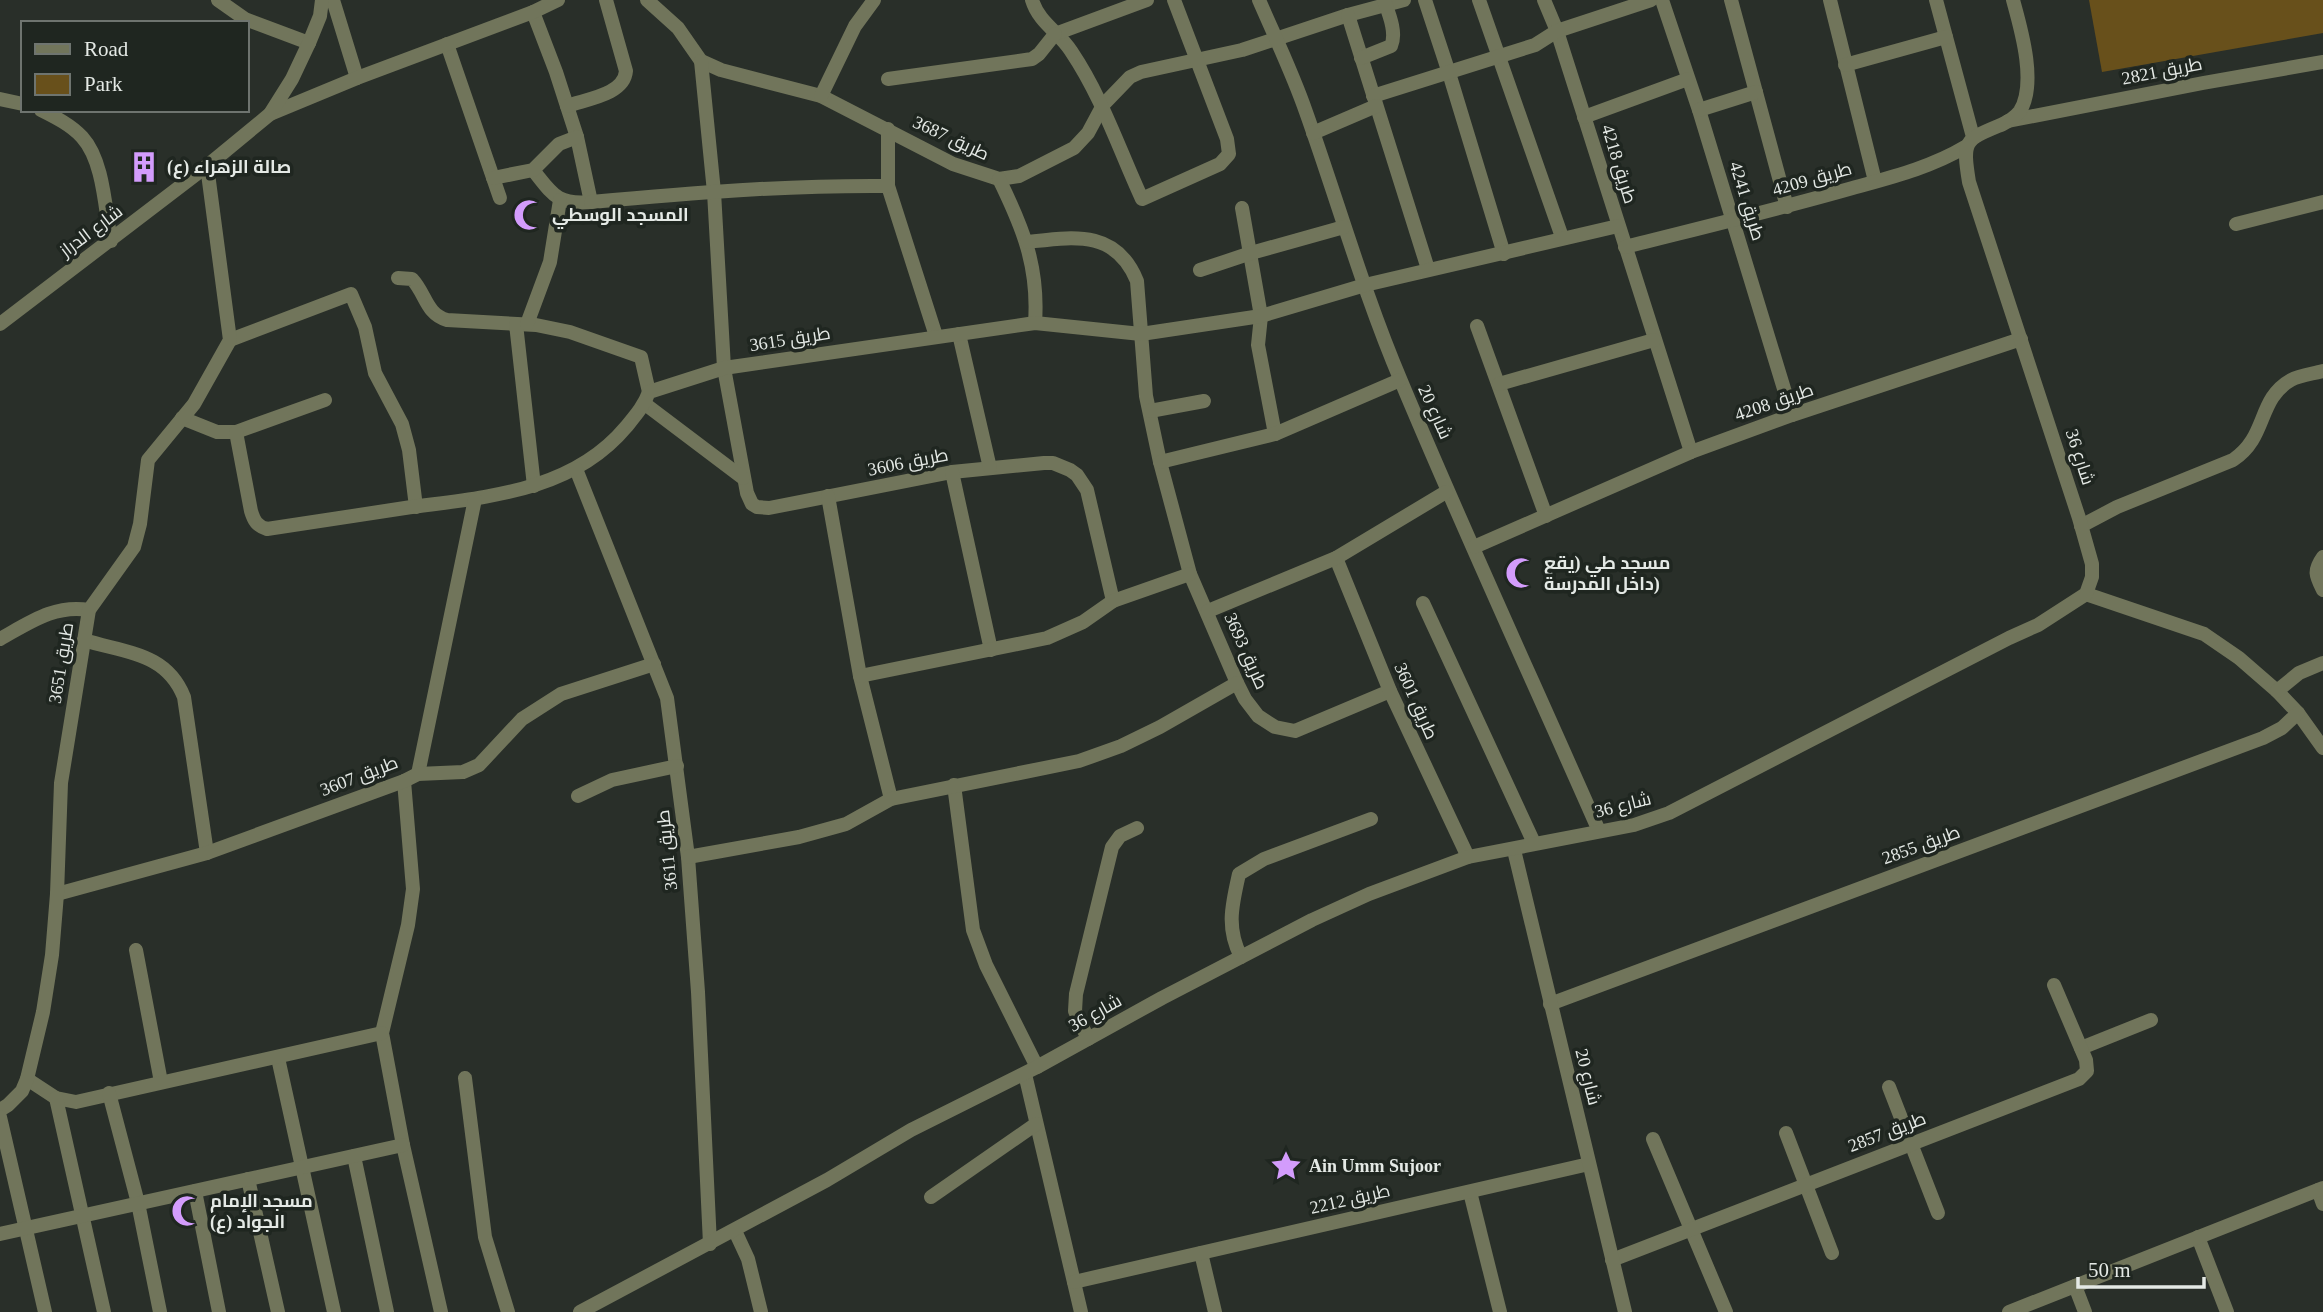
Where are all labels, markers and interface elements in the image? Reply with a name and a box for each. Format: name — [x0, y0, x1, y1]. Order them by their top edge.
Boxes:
legend — [21, 21, 248, 112]
text: Road — [84, 37, 129, 61]
street label: طريق 2821 — [2120, 53, 2204, 91]
text: Park — [84, 72, 123, 96]
street label: طريق 3687 — [909, 112, 992, 166]
street label: طريق 4218 — [1596, 122, 1640, 207]
building icon: (ع) صالة الزهراء — [127, 150, 161, 184]
place label: (ع) صالة الزهراء — [167, 157, 291, 179]
street label: طريق 4209 — [1770, 158, 1855, 202]
street label: طريق 4241 — [1724, 159, 1768, 244]
mosque icon: المسجد الوسطي — [512, 198, 546, 232]
street label: شارع الدراز — [55, 201, 127, 263]
place label: المسجد الوسطي — [552, 205, 689, 230]
street label: طريق 3615 — [748, 323, 832, 357]
street label: طريق 4208 — [1732, 379, 1817, 427]
street label: شارع 20 — [1412, 382, 1456, 443]
street label: شارع 36 — [2060, 427, 2098, 488]
street label: طريق 3606 — [866, 444, 950, 482]
place label: مسجد طي (يقع داخل المدرسة) — [1544, 553, 1671, 595]
mosque icon: مسجد طي (يقع داخل المدرسة) — [1504, 556, 1538, 590]
street label: طريق 3693 — [1218, 610, 1272, 693]
street label: طريق 3651 — [45, 621, 79, 705]
street label: طريق 3601 — [1388, 660, 1442, 743]
street label: طريق 3607 — [317, 752, 401, 802]
street label: شارع 36 — [1593, 788, 1654, 824]
street label: طريق 3611 — [653, 808, 683, 891]
street label: طريق 2855 — [1879, 822, 1963, 870]
street label: شارع 36 — [1065, 990, 1126, 1037]
street label: شارع 20 — [1569, 1047, 1605, 1108]
street label: طريق 2857 — [1845, 1108, 1929, 1158]
place icon: Ain Umm Sujoor — [1269, 1149, 1303, 1183]
place label: Ain Umm Sujoor — [1309, 1156, 1441, 1176]
street label: طريق 2212 — [1308, 1180, 1392, 1220]
place label: مسجد الإمام الجواد (ع) — [210, 1191, 313, 1234]
mosque icon: مسجد الإمام الجواد (ع) — [170, 1194, 204, 1228]
scale bar — [2078, 1246, 2204, 1290]
text: 50 m — [2088, 1258, 2131, 1282]

